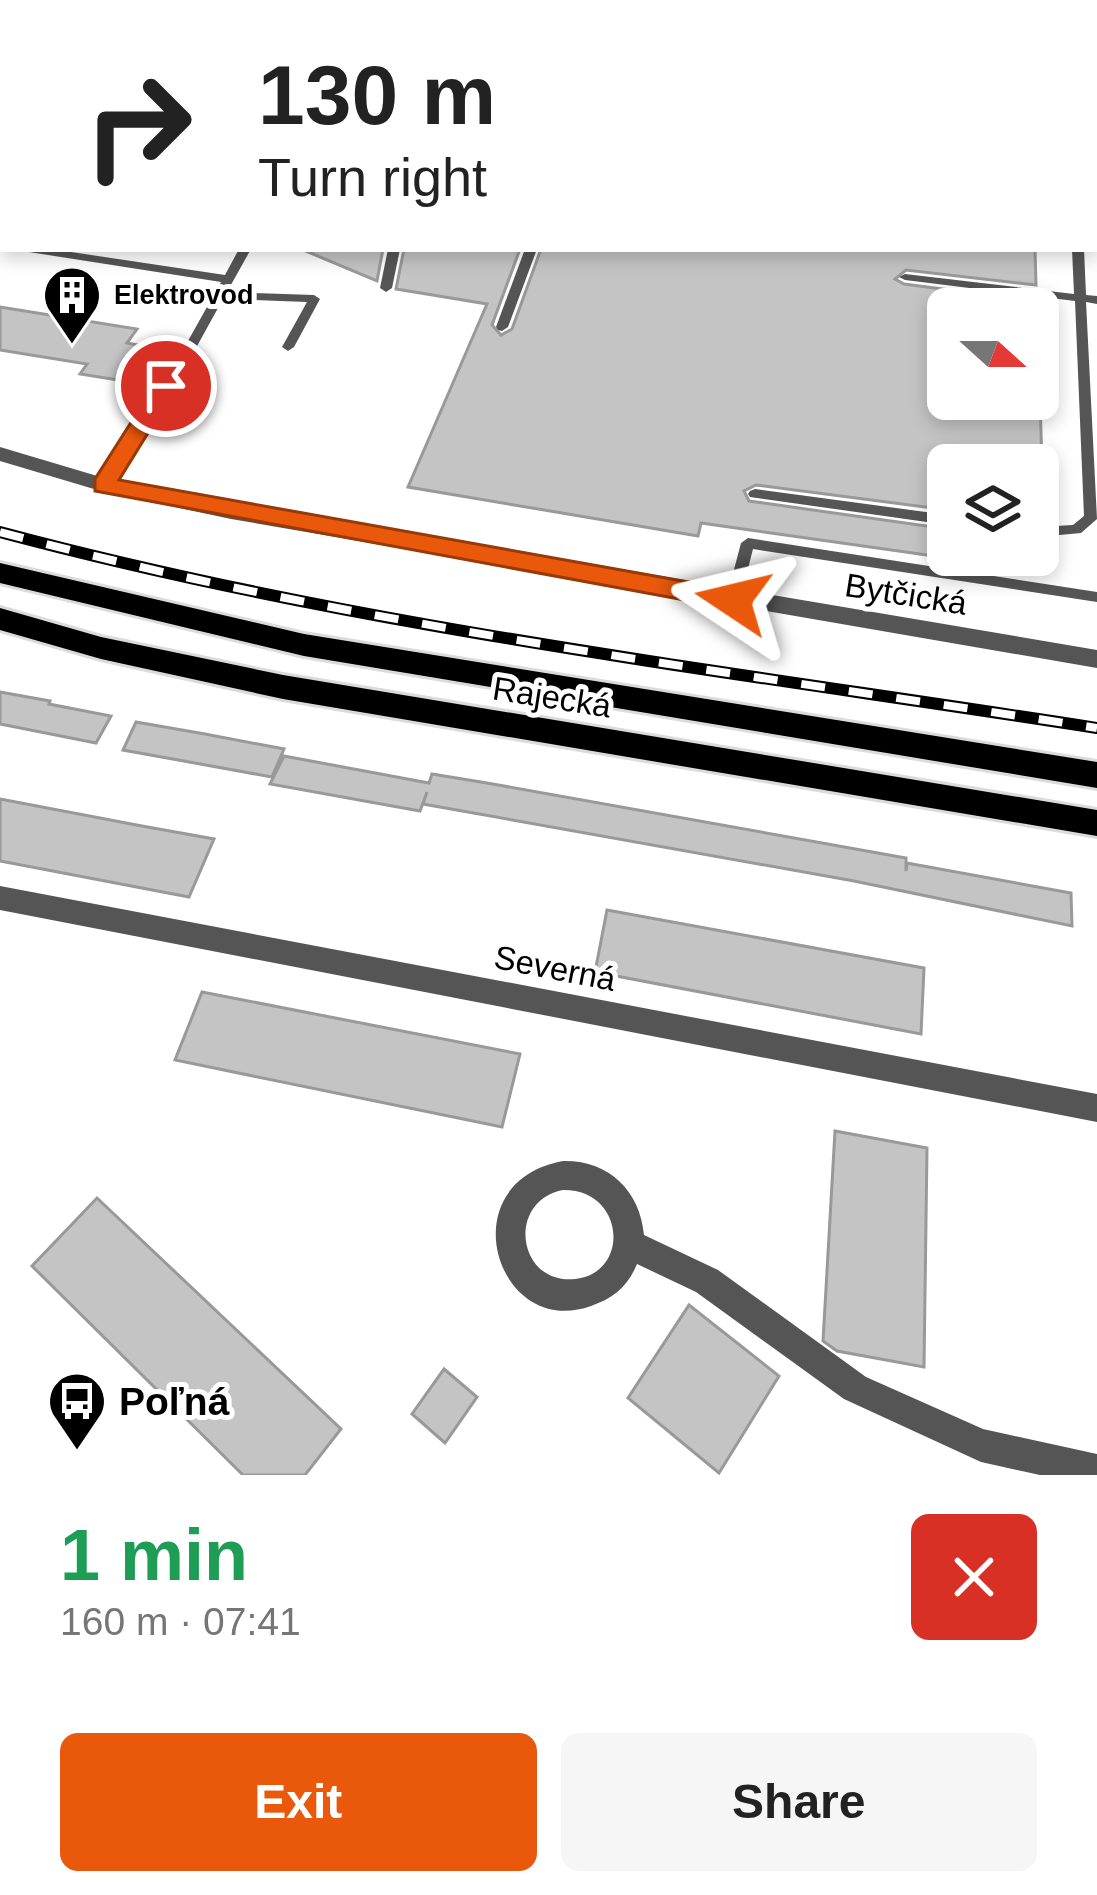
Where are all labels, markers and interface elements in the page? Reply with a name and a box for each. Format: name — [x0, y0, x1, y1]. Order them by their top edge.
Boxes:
icon: right — [60, 48, 216, 204]
text: 130 m — [258, 48, 496, 142]
text: Turn right — [258, 147, 487, 207]
building icon: Elektrovod — [41, 264, 103, 346]
place label: Elektrovod — [114, 280, 254, 310]
north arrow — [927, 288, 1059, 420]
map controls — [927, 288, 1059, 576]
pin — [115, 335, 217, 437]
icon: arrive — [133, 353, 199, 419]
button: layers — [927, 444, 1059, 576]
position arrow — [670, 537, 796, 663]
street label: Bytčická — [842, 566, 970, 622]
street label: Rajecká — [490, 669, 614, 725]
street label: Severná — [491, 938, 619, 998]
bus stop icon: Poľná — [46, 1370, 108, 1452]
place label: Poľná — [119, 1380, 230, 1423]
button: close — [911, 1514, 1037, 1640]
text: 1 min — [60, 1515, 248, 1595]
text: 160 m · 07:41 — [60, 1600, 301, 1643]
button: Exit — [60, 1733, 537, 1871]
button: Share — [561, 1733, 1037, 1871]

